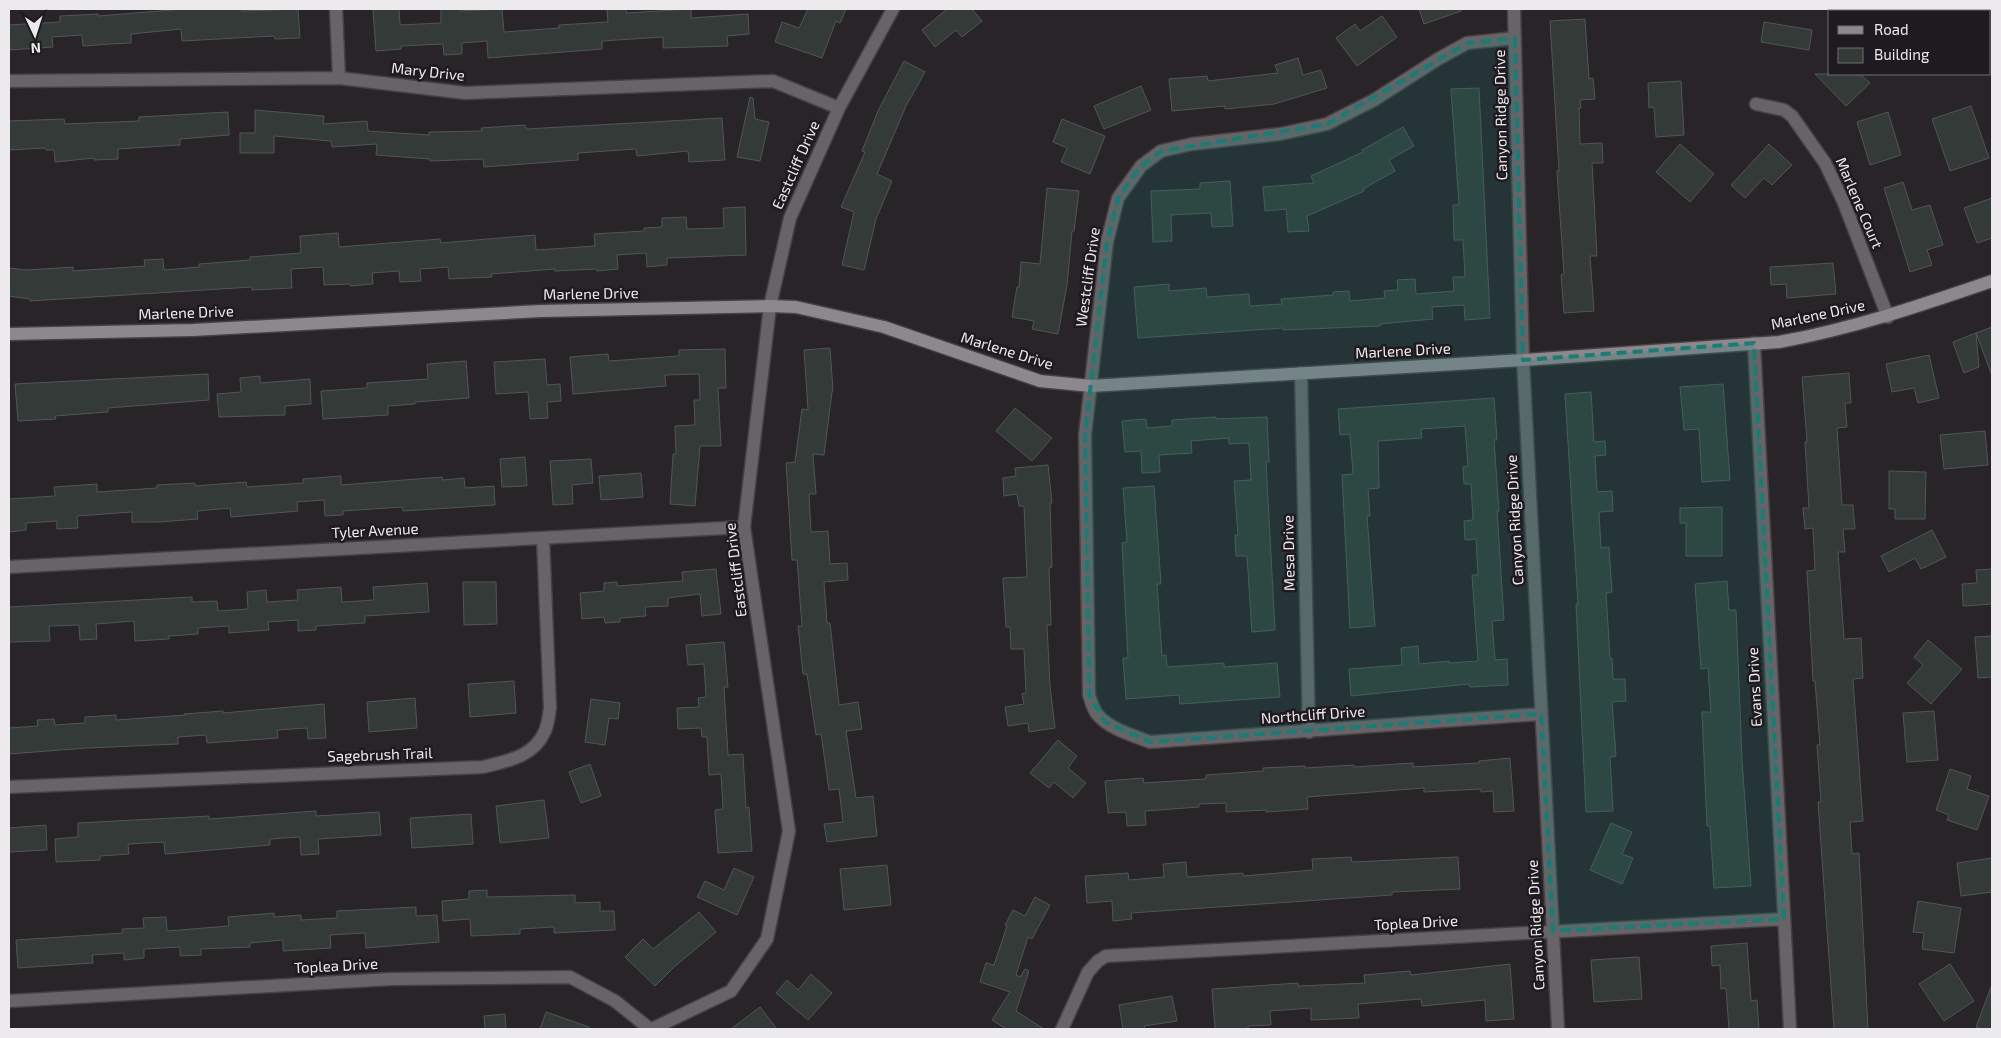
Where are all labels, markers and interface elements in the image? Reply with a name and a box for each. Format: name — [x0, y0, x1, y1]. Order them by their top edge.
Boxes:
north arrow — [10, 10, 60, 60]
legend — [1828, 10, 1991, 75]
text: Road — [1874, 20, 1909, 38]
text: N — [30, 40, 42, 57]
text: Building — [1874, 45, 1930, 63]
street label: Canyon Ridge Drive — [1490, 49, 1510, 181]
street label: Mary Drive — [390, 58, 466, 84]
street label: Eastcliff Drive — [768, 117, 823, 212]
street label: Marlene Court — [1833, 154, 1887, 251]
street label: Westcliff Drive — [1071, 226, 1103, 328]
street label: Marlene Drive — [543, 283, 639, 303]
street label: Marlene Drive — [1769, 295, 1866, 333]
street label: Marlene Drive — [138, 301, 234, 323]
street label: Marlene Drive — [959, 327, 1056, 373]
street label: Marlene Drive — [1355, 339, 1451, 361]
street label: Canyon Ridge Drive — [1502, 454, 1526, 586]
street label: Mesa Drive — [1278, 515, 1298, 591]
street label: Tyler Avenue — [331, 519, 419, 541]
street label: Eastcliff Drive — [720, 522, 750, 618]
street label: Evans Drive — [1743, 647, 1765, 727]
street label: Northcliff Drive — [1260, 701, 1366, 727]
street label: Sagebrush Trail — [327, 743, 433, 765]
street label: Canyon Ridge Drive — [1523, 859, 1547, 991]
street label: Toplea Drive — [1374, 911, 1458, 933]
street label: Toplea Drive — [294, 954, 378, 976]

